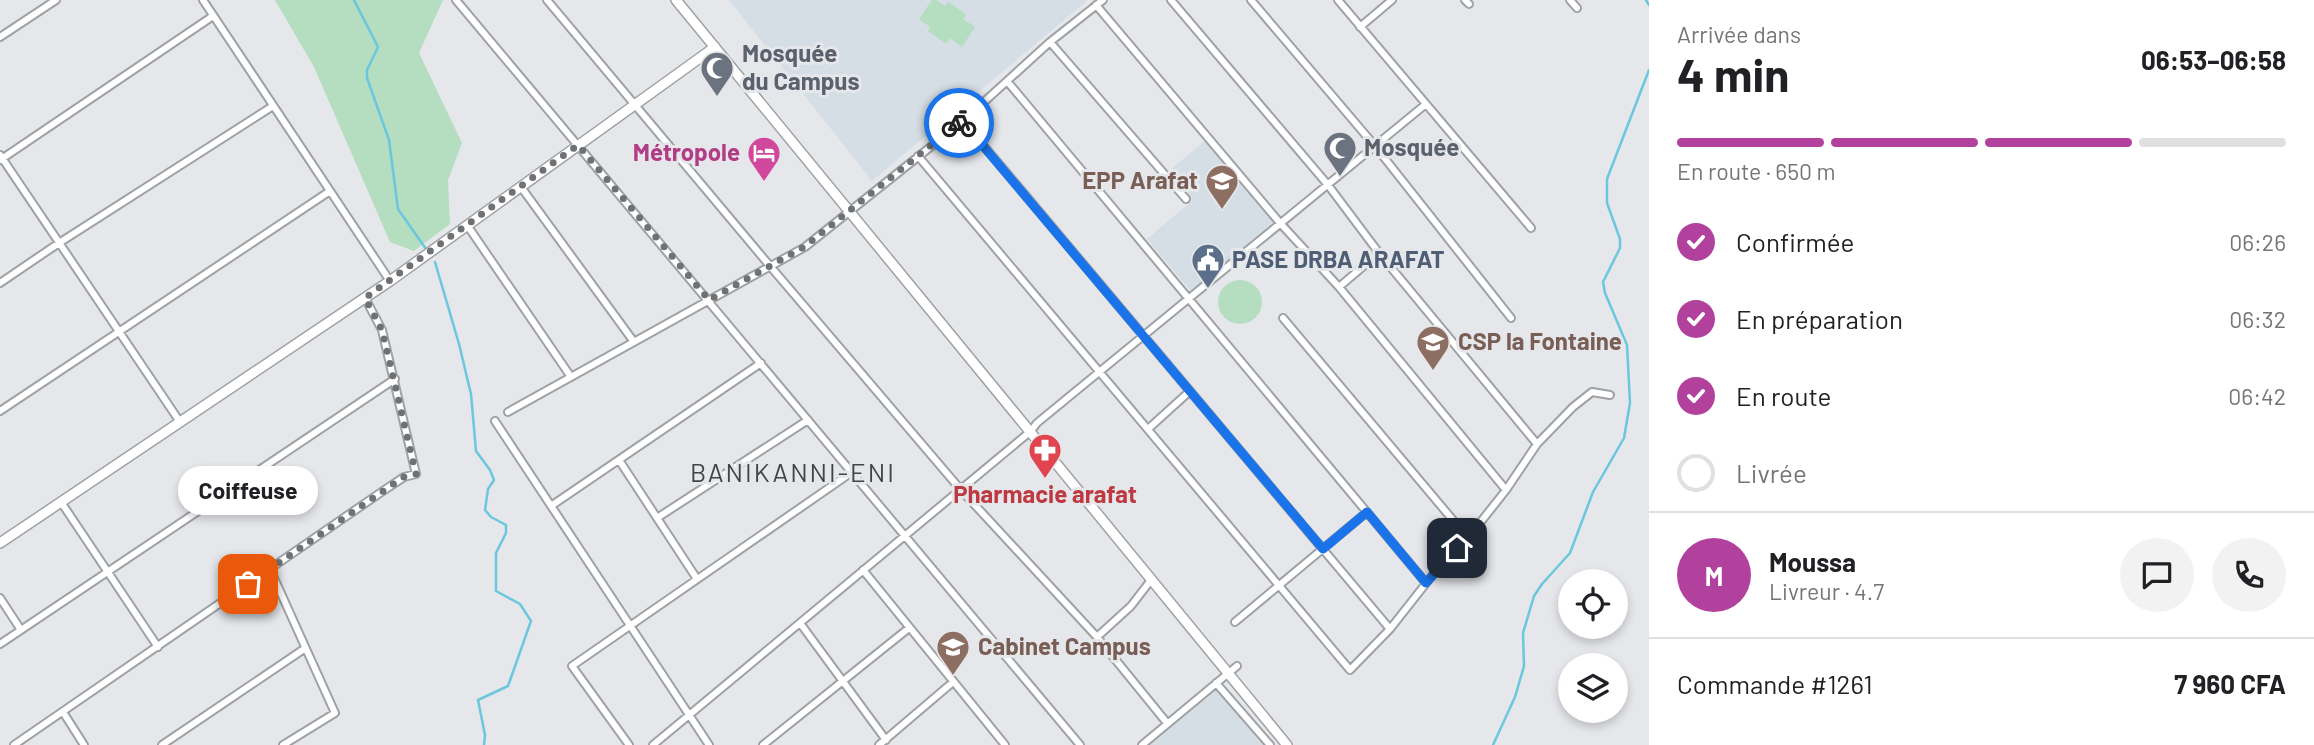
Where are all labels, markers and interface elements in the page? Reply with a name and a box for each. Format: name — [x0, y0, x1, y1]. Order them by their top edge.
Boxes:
text: Arrivée dans — [1677, 20, 1801, 48]
place label: Mosquée du Campus — [742, 38, 859, 95]
text: 06:53–06:58 — [2141, 44, 2286, 75]
text: 4 min — [1677, 46, 1789, 101]
mosque icon: Mosquée du Campus — [698, 49, 736, 98]
courier — [924, 88, 994, 158]
icon: bike — [940, 104, 978, 142]
mosque icon: Mosquée — [1321, 129, 1359, 178]
place label: Mosquée — [1364, 132, 1459, 161]
hotel icon: Métropole — [745, 134, 783, 183]
place label: Métropole — [633, 137, 740, 166]
text: En route · 650 m — [1677, 157, 1836, 185]
school or university icon: EPP Arafat — [1203, 162, 1241, 211]
place label: EPP Arafat — [1082, 165, 1198, 194]
icon: check — [1677, 223, 1715, 261]
text: Confirmée — [1736, 226, 1854, 257]
text: 06:26 — [2229, 228, 2286, 256]
public building icon: PASE DRBA ARAFAT — [1189, 241, 1227, 290]
place label: PASE DRBA ARAFAT — [1232, 244, 1445, 273]
icon: check — [1677, 300, 1715, 338]
text: En préparation — [1736, 303, 1903, 334]
text: 06:32 — [2229, 305, 2286, 333]
school or university icon: CSP la Fontaine — [1414, 323, 1452, 372]
place label: CSP la Fontaine — [1458, 326, 1622, 355]
icon: check — [1677, 377, 1715, 415]
text: En route — [1736, 380, 1831, 411]
text: 06:42 — [2228, 382, 2286, 410]
pharmacy icon: Pharmacie arafat — [1026, 431, 1064, 480]
district label: BANIKANNI-ENI — [690, 456, 896, 487]
text: Livrée — [1736, 457, 1807, 488]
callout: Coiffeuse — [178, 465, 318, 514]
text: Coiffeuse — [199, 476, 297, 504]
place label: Pharmacie arafat — [953, 479, 1137, 508]
pin — [1427, 518, 1487, 578]
icon: home — [1438, 529, 1476, 567]
button: chat — [2120, 538, 2194, 612]
button: phone — [2212, 538, 2286, 612]
text: Moussa — [1769, 546, 1856, 577]
pin — [218, 554, 278, 614]
text: M — [1705, 560, 1723, 591]
icon: bag — [229, 565, 267, 603]
map controls — [1558, 569, 1628, 723]
button: locate — [1558, 569, 1628, 639]
text: Livreur · 4.7 — [1769, 577, 1884, 605]
school or university icon: Cabinet Campus — [934, 628, 972, 677]
place label: Cabinet Campus — [978, 631, 1151, 660]
button: layers — [1558, 653, 1628, 723]
text: Commande #1261 — [1677, 668, 1873, 699]
text: 7 960 CFA — [2174, 668, 2286, 699]

